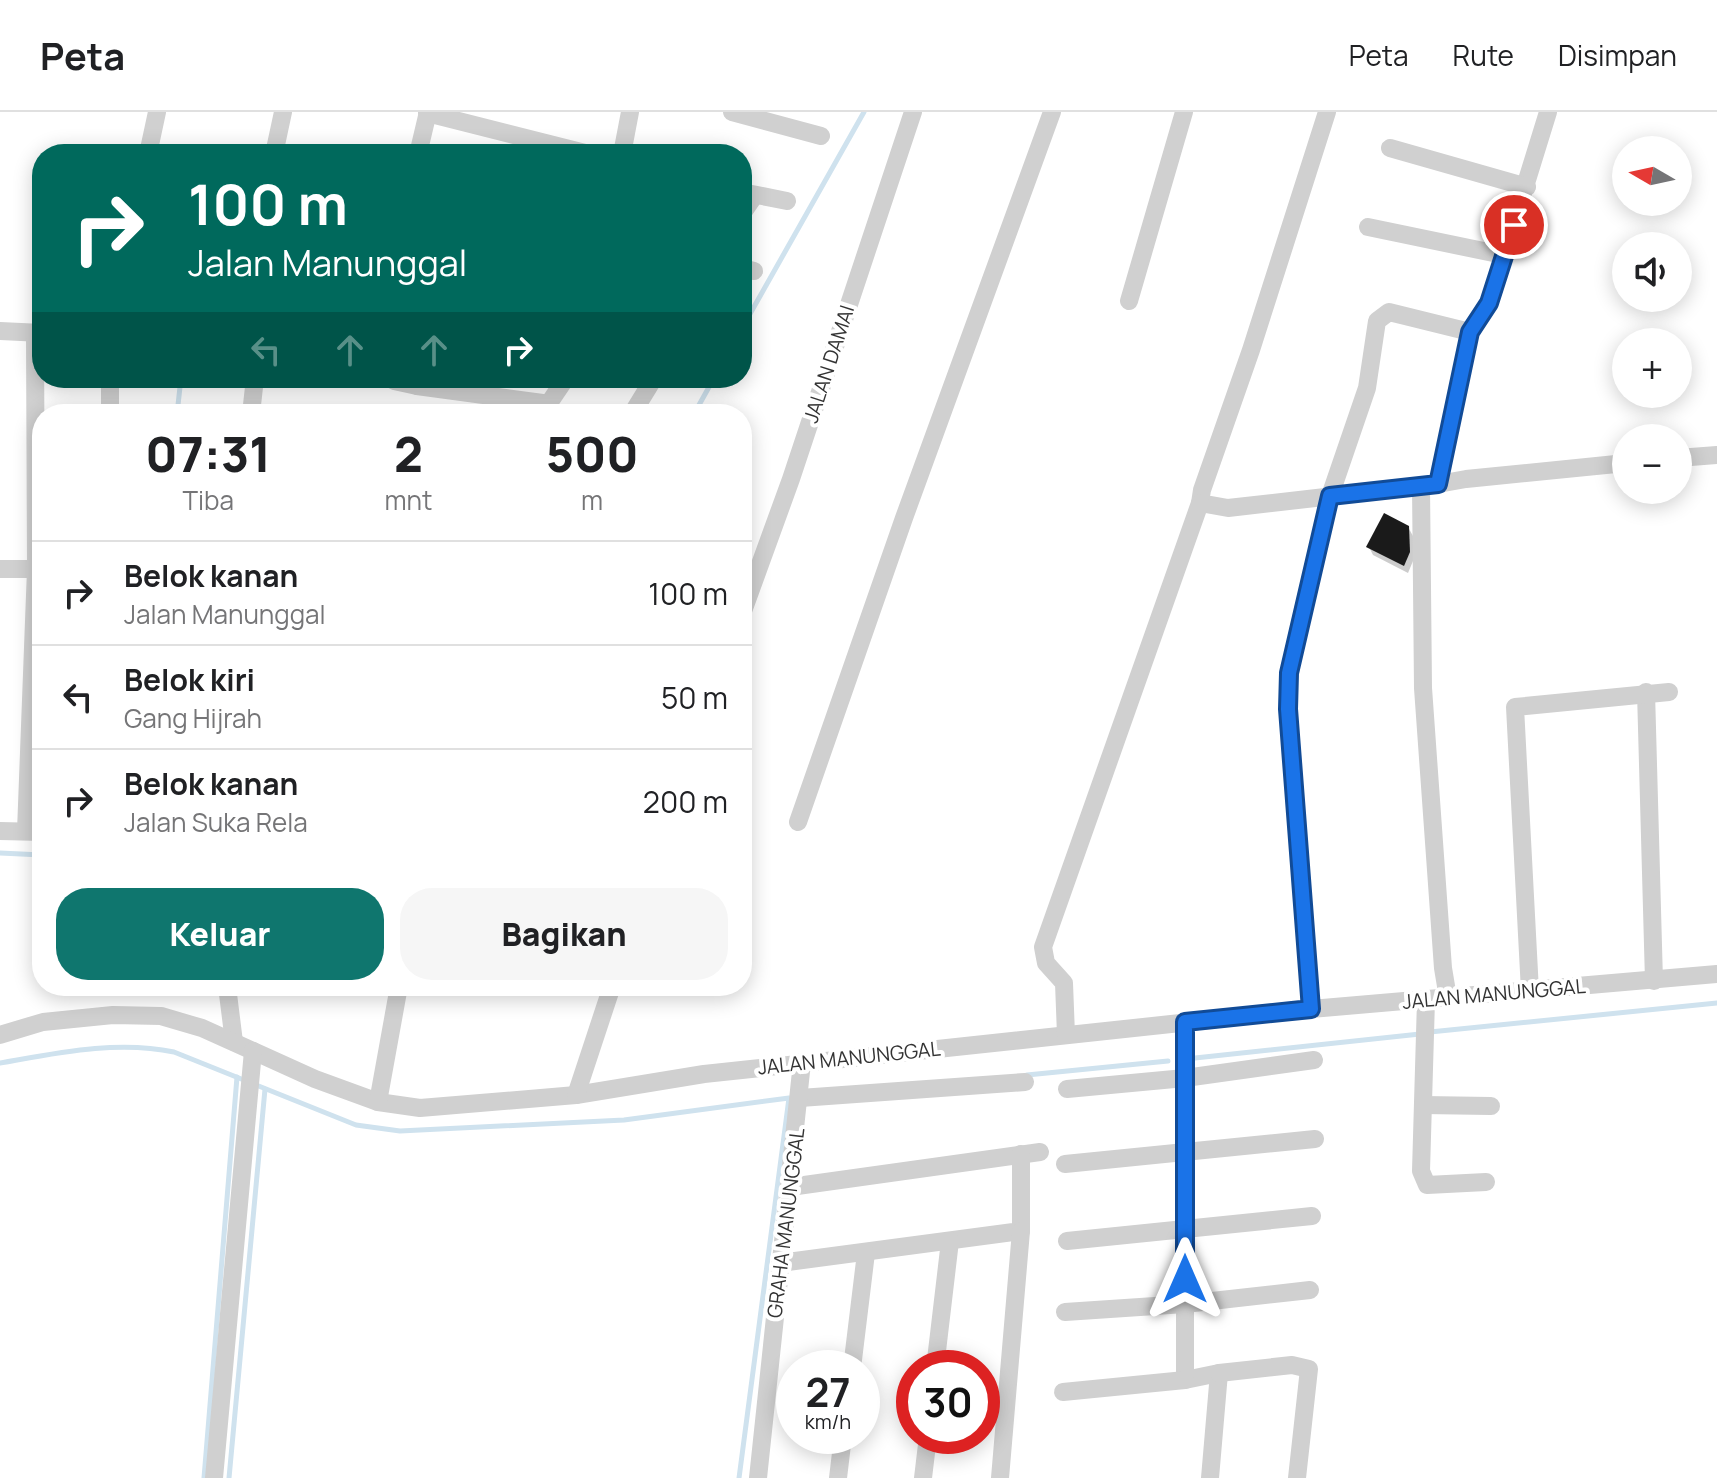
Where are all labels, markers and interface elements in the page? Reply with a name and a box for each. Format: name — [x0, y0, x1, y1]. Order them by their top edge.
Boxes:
text: Peta — [40, 29, 125, 81]
text: Peta — [1349, 36, 1409, 74]
text: Rute — [1453, 36, 1514, 74]
text: Disimpan — [1558, 36, 1677, 74]
north arrow — [1612, 136, 1692, 216]
map controls — [1612, 136, 1692, 504]
text: 100 m — [188, 165, 348, 242]
icon: right — [56, 176, 160, 280]
pin — [1480, 191, 1548, 259]
icon: arrive — [1492, 203, 1536, 247]
button: sound — [1612, 232, 1692, 312]
text: Jalan Manunggal — [188, 238, 467, 287]
street label: JALAN DAMAI — [797, 302, 860, 426]
icon: left — [244, 328, 288, 372]
icon: ahead — [328, 328, 372, 372]
icon: ahead — [412, 328, 456, 372]
icon: right — [496, 328, 540, 372]
button: + — [1612, 328, 1692, 408]
text: 07:31 — [145, 421, 271, 486]
text: 2 — [394, 421, 423, 486]
text: 500 — [546, 421, 639, 486]
button: − — [1612, 424, 1692, 504]
text: Tiba — [183, 482, 234, 518]
text: mnt — [384, 482, 432, 518]
text: m — [581, 482, 603, 518]
text: Belok kanan — [124, 555, 298, 596]
icon: right — [56, 571, 100, 615]
text: 100 m — [648, 573, 728, 614]
text: Jalan Manunggal — [124, 596, 326, 632]
text: Belok kiri — [124, 659, 255, 700]
icon: left — [56, 675, 100, 719]
text: 50 m — [661, 677, 728, 718]
text: Gang Hijrah — [124, 700, 262, 736]
text: Belok kanan — [124, 763, 298, 804]
icon: right — [56, 779, 100, 823]
text: 200 m — [643, 781, 728, 822]
text: Jalan Suka Rela — [124, 804, 308, 840]
button: Keluar — [56, 888, 384, 980]
button: Bagikan — [400, 888, 728, 980]
street label: JALAN MANUNGGAL — [1401, 972, 1587, 1015]
street label: JALAN MANUNGGAL — [756, 1034, 942, 1081]
street label: GRAHA MANUNGGAL — [760, 1126, 811, 1320]
position arrow — [1143, 1237, 1227, 1321]
speed limit sign: 30 — [896, 1350, 1000, 1454]
text: 27 — [805, 1364, 851, 1419]
text: km/h — [805, 1408, 851, 1435]

